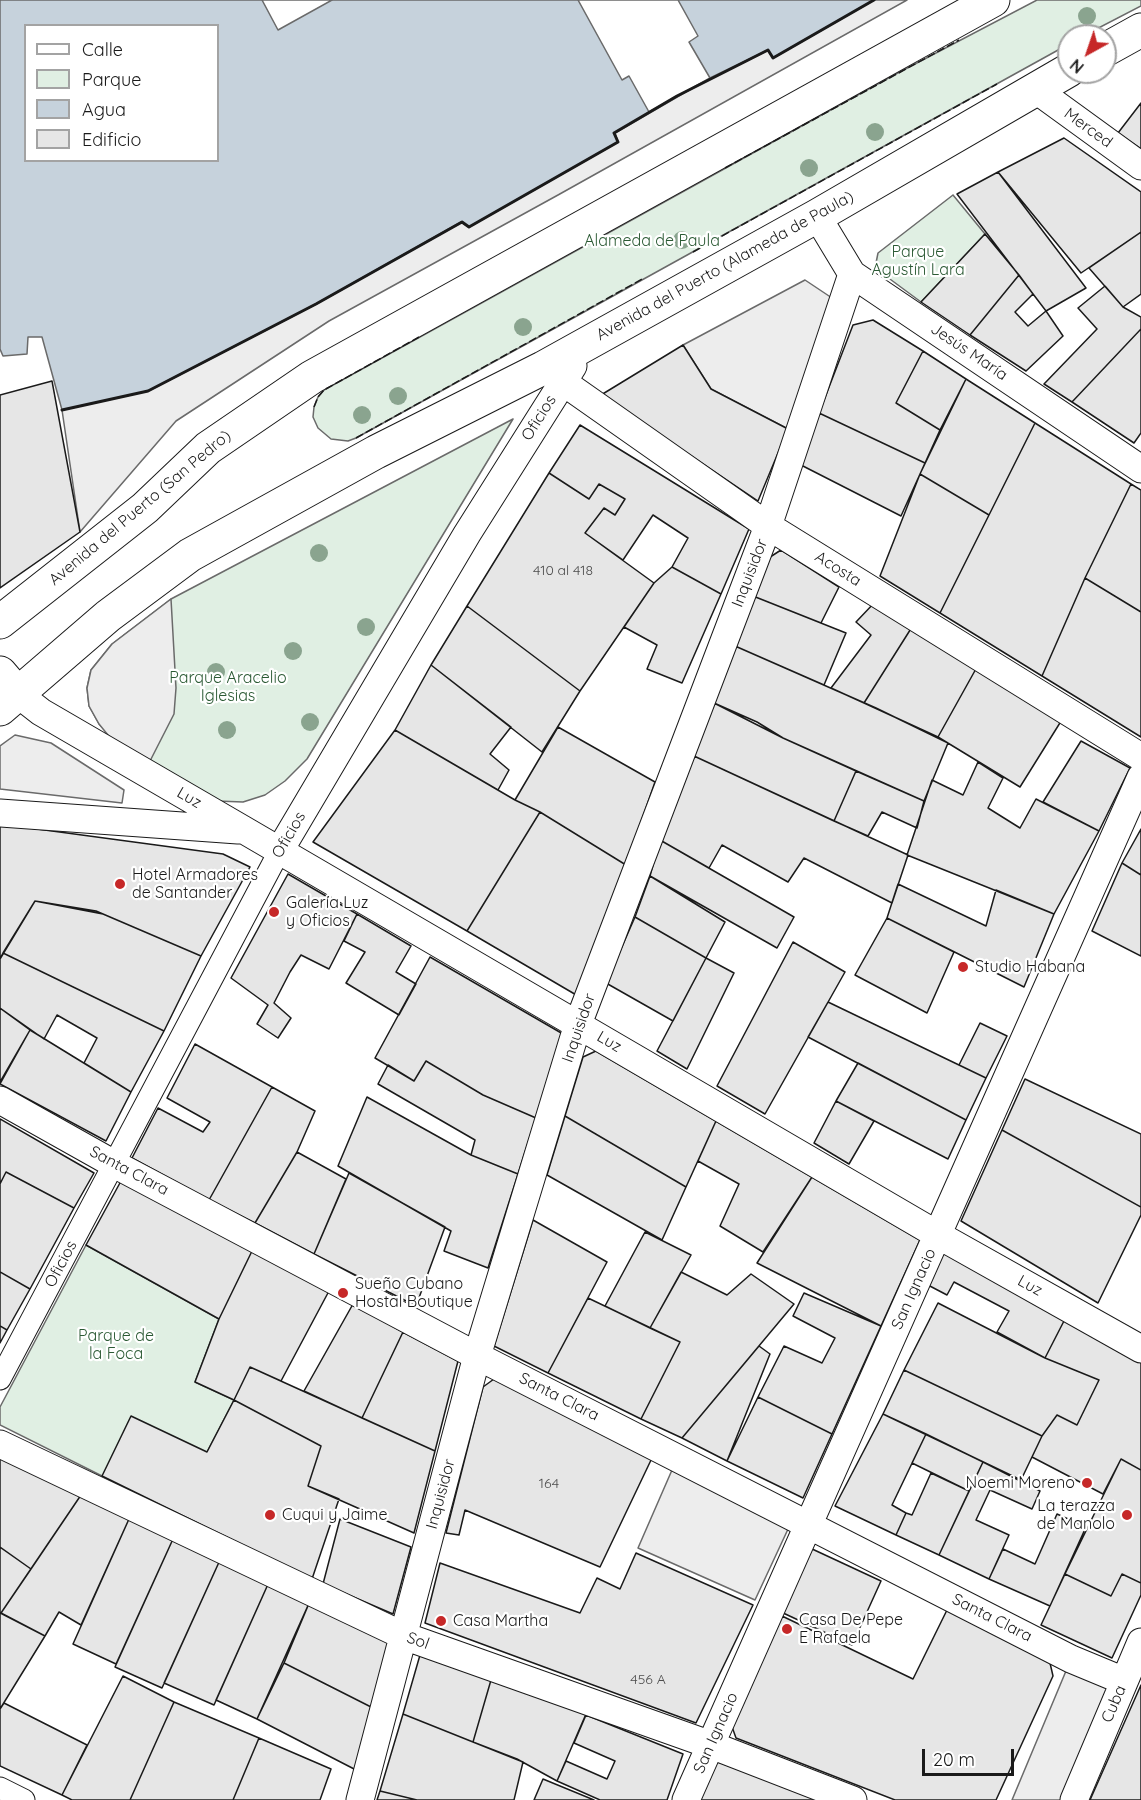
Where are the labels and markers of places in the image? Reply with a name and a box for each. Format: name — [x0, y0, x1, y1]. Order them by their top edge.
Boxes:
place label: Hotel Armadores de Santander — [132, 865, 258, 903]
marker: Hotel Armadores de Santander — [113, 877, 127, 891]
place label: Galería Luz y Oficios — [286, 893, 369, 931]
marker: Galería Luz y Oficios — [267, 905, 281, 919]
place label: Studio Habana — [975, 957, 1085, 977]
marker: Studio Habana — [956, 960, 970, 974]
place label: Sueño Cubano Hostal Boutique — [355, 1274, 473, 1312]
marker: Sueño Cubano Hostal Boutique — [336, 1286, 350, 1300]
place label: Noemi Moreno — [966, 1473, 1075, 1493]
marker: Noemi Moreno — [1080, 1476, 1094, 1490]
place label: La terazza de Manolo — [1037, 1496, 1115, 1534]
place label: Cuqui y Jaime — [282, 1505, 388, 1525]
marker: Cuqui y Jaime — [263, 1508, 277, 1522]
marker: La terazza de Manolo — [1120, 1508, 1134, 1522]
place label: Casa De Pepe E Rafaela — [799, 1610, 903, 1648]
place label: Casa Martha — [453, 1611, 548, 1631]
marker: Casa Martha — [434, 1614, 448, 1628]
marker: Casa De Pepe E Rafaela — [780, 1622, 794, 1636]

